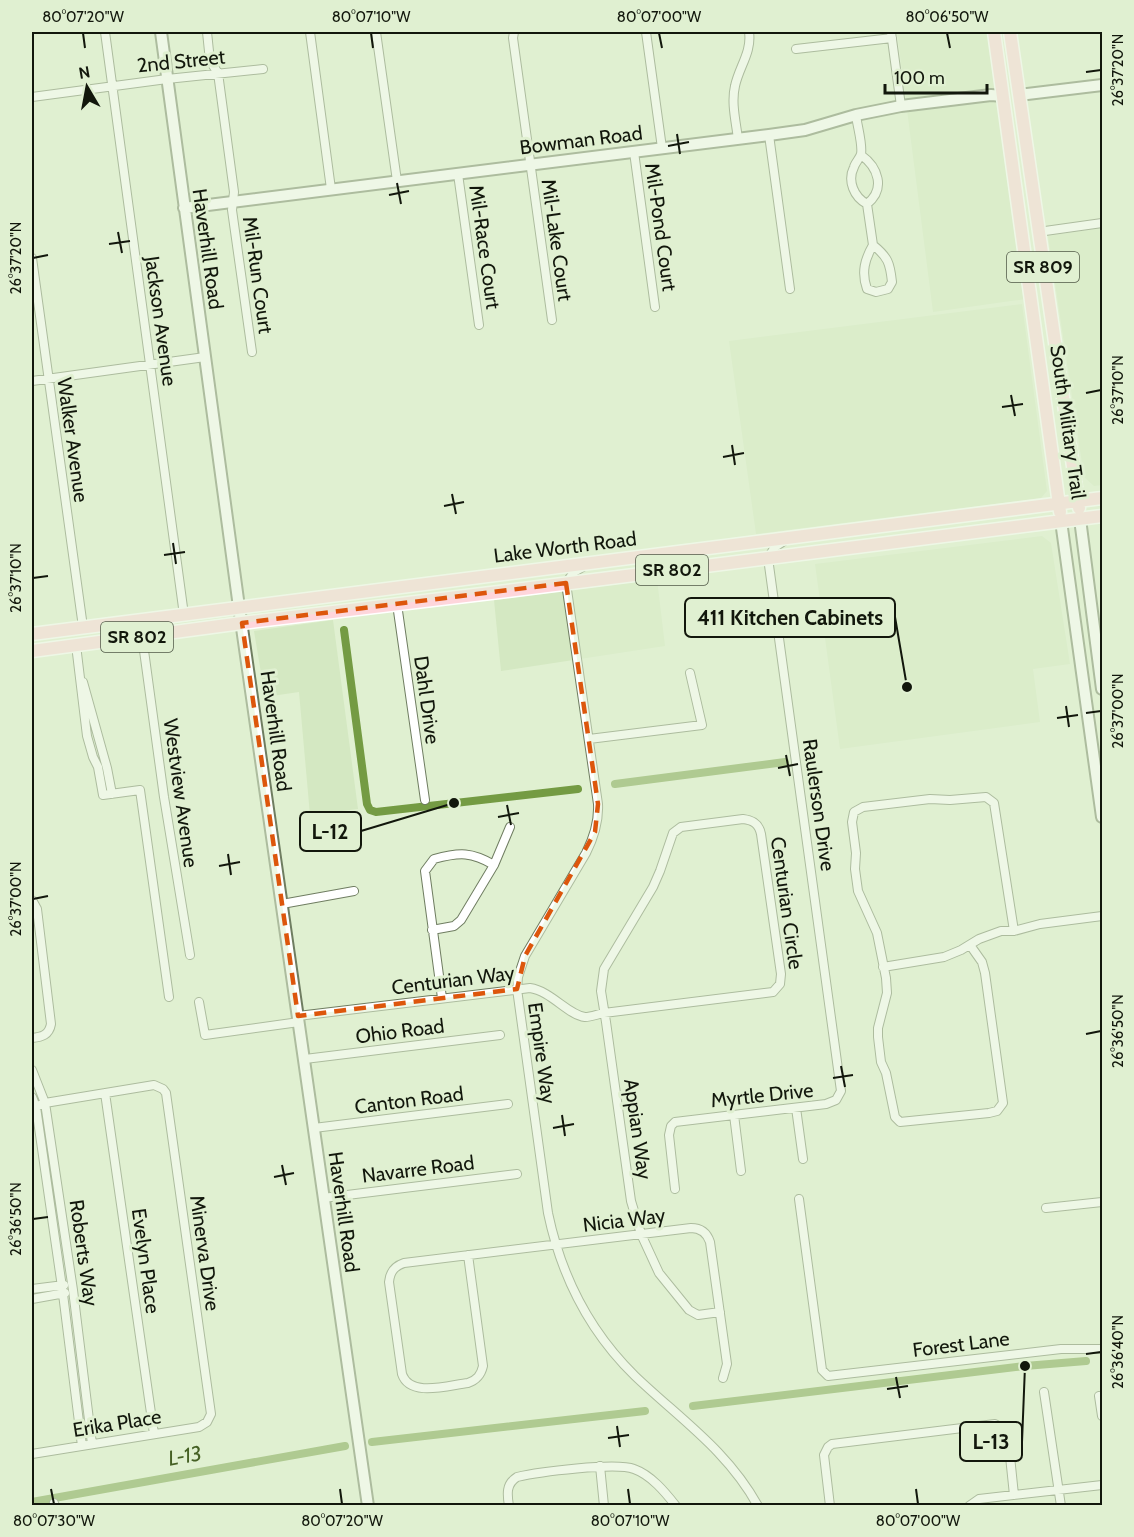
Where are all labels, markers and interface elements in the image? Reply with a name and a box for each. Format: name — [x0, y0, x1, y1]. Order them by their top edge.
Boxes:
text: 80°07'20"W — [42, 8, 125, 26]
text: 80°07'10"W — [332, 8, 411, 26]
text: 80°07'00"W — [617, 8, 702, 26]
text: 80°06'50"W — [905, 8, 989, 26]
text: 26°37'20"N — [1109, 34, 1127, 106]
street label: 2nd Street — [136, 44, 227, 78]
north arrow — [57, 57, 117, 117]
scale bar — [885, 57, 987, 95]
text: N — [77, 62, 92, 83]
text: 100 m — [894, 67, 945, 89]
street label: Bowman Road — [518, 121, 644, 159]
street label: Mil-Pond Court — [640, 161, 682, 293]
street label: Mil-Lake Court — [537, 177, 577, 303]
street label: Mil-Race Court — [464, 183, 506, 311]
street label: Haverhill Road — [188, 187, 228, 311]
street label: Mil-Run Court — [238, 215, 278, 335]
text: 26°37'20"N — [7, 222, 25, 294]
road number: SR 809 — [1007, 252, 1079, 282]
street label: Jackson Avenue — [140, 254, 182, 387]
street label: South Military Trail — [1045, 343, 1091, 501]
text: 26°37'10"N — [1109, 355, 1127, 425]
street label: Walker Avenue — [52, 376, 94, 504]
street label: Lake Worth Road — [492, 526, 638, 568]
text: 26°37'10"N — [7, 543, 25, 613]
road number: SR 802 — [636, 555, 708, 585]
callout: 411 Kitchen Cabinets — [685, 598, 895, 637]
text: 411 Kitchen Cabinets — [697, 605, 883, 630]
road number: SR 802 — [101, 622, 173, 652]
street label: Dahl Drive — [409, 654, 445, 746]
street label: Haverhill Road — [256, 669, 296, 793]
text: 26°37'00"N — [1109, 673, 1127, 749]
street label: Westview Avenue — [159, 717, 203, 869]
street label: Raulerson Drive — [798, 737, 840, 873]
callout: L-12 — [300, 812, 361, 851]
text: L-12 — [312, 819, 348, 844]
street label: Centurian Circle — [766, 835, 808, 971]
text: 26°37'00"N — [7, 861, 25, 937]
street label: Centurian Way — [390, 961, 516, 999]
text: 26°36'50"N — [1109, 994, 1127, 1068]
street label: Empire Way — [523, 1001, 561, 1105]
street label: Ohio Road — [354, 1014, 446, 1048]
street label: Appian Way — [619, 1077, 657, 1181]
street label: Myrtle Drive — [709, 1078, 815, 1112]
street label: Canton Road — [353, 1081, 465, 1119]
street label: Haverhill Road — [324, 1150, 364, 1274]
street label: Navarre Road — [360, 1150, 476, 1188]
text: 26°36'50"N — [7, 1182, 25, 1256]
street label: Minerva Drive — [185, 1194, 225, 1312]
street label: Roberts Way — [65, 1198, 103, 1308]
street label: Nicia Way — [581, 1203, 667, 1237]
street label: Evelyn Place — [127, 1207, 165, 1315]
text: 26°36'40"N — [1109, 1315, 1127, 1389]
street label: Forest Lane — [911, 1326, 1011, 1362]
street label: Erika Place — [71, 1404, 163, 1442]
callout: L-13 — [960, 1422, 1022, 1461]
text: L-13 — [972, 1429, 1010, 1454]
water label: L-13 — [166, 1440, 204, 1471]
text: 80°07'30"W — [13, 1512, 96, 1530]
text: 80°07'20"W — [301, 1512, 384, 1530]
text: 80°07'10"W — [591, 1512, 670, 1530]
text: 80°07'00"W — [876, 1512, 961, 1530]

